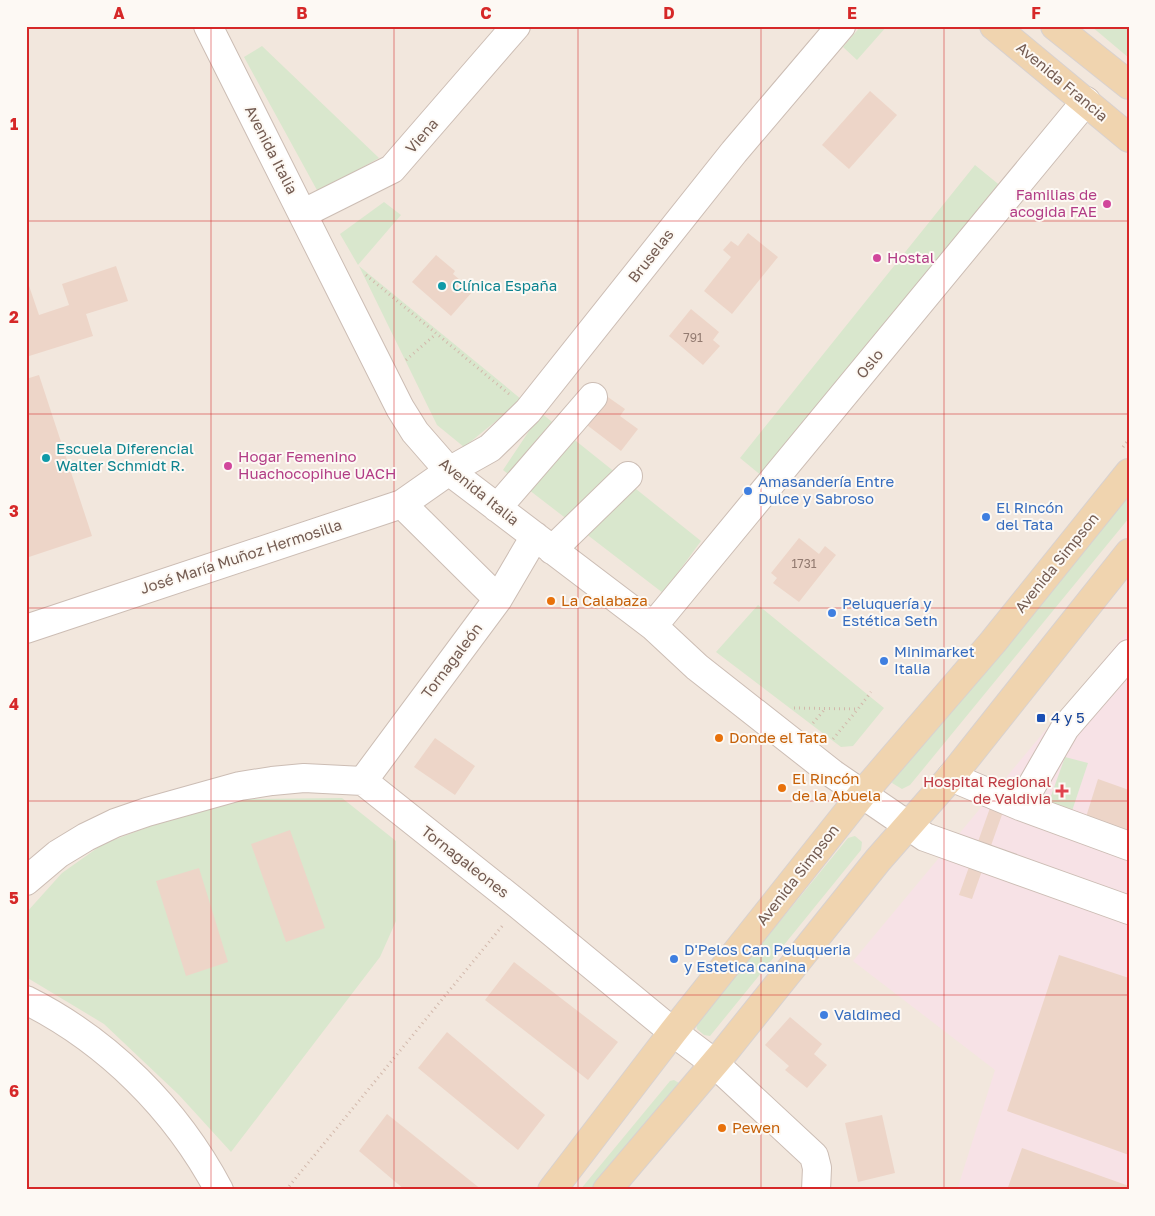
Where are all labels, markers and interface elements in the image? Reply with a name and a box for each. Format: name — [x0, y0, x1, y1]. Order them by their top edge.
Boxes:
text: A — [113, 3, 125, 23]
text: B — [296, 3, 308, 23]
text: C — [480, 3, 492, 23]
text: D — [663, 3, 675, 23]
text: E — [847, 3, 857, 23]
text: F — [1031, 3, 1041, 23]
street label: Avenida Francia — [1013, 38, 1112, 125]
street label: Avenida Italia — [242, 102, 302, 197]
text: 1 — [10, 114, 18, 134]
street label: Viena — [401, 114, 441, 157]
place label: Familias de acogida FAE — [1009, 185, 1097, 220]
marker: Familias de acogida FAE — [1101, 198, 1113, 210]
street label: Bruselas — [624, 225, 677, 286]
place label: Hostal — [887, 248, 935, 266]
marker: Hostal — [871, 252, 883, 264]
place label: Clínica España — [452, 276, 557, 294]
marker: Clínica España — [436, 280, 448, 292]
text: 2 — [9, 307, 19, 327]
house number: 791 — [683, 330, 703, 345]
street label: Oslo — [852, 345, 887, 382]
place label: Escuela Diferencial Walter Schmidt R. — [56, 439, 194, 474]
place label: Hogar Femenino Huachocopihue UACH — [238, 447, 396, 482]
marker: Escuela Diferencial Walter Schmidt R. — [40, 452, 52, 464]
street label: Avenida Italia — [436, 454, 523, 529]
marker: Hogar Femenino Huachocopihue UACH — [222, 460, 234, 472]
place label: Amasandería Entre Dulce y Sabroso — [758, 472, 894, 507]
marker: Amasandería Entre Dulce y Sabroso — [742, 485, 754, 497]
place label: El Rincón del Tata — [996, 498, 1064, 533]
text: 3 — [9, 501, 19, 521]
street label: Avenida Simpson — [1011, 509, 1102, 616]
marker: El Rincón del Tata — [980, 511, 992, 523]
street label: José María Muñoz Hermosilla — [138, 515, 344, 597]
house number: 1731 — [791, 556, 817, 571]
place label: La Calabaza — [561, 591, 648, 609]
place label: Peluquería y Estética Seth — [842, 594, 938, 629]
marker: La Calabaza — [545, 595, 557, 607]
marker: Peluquería y Estética Seth — [826, 607, 838, 619]
street label: Tornagaleón — [417, 619, 485, 702]
place label: Minimarket Italia — [894, 642, 975, 677]
marker: Minimarket Italia — [878, 655, 890, 667]
text: 4 — [9, 694, 19, 714]
place label: 4 y 5 — [1051, 708, 1085, 726]
marker: 4 y 5 — [1035, 712, 1047, 724]
place label: Donde el Tata — [729, 728, 827, 746]
marker: Donde el Tata — [713, 732, 725, 744]
place label: El Rincón de la Abuela — [792, 769, 881, 804]
place label: Hospital Regional de Valdivia — [923, 772, 1051, 807]
marker: El Rincón de la Abuela — [776, 782, 788, 794]
marker: Hospital Regional de Valdivia — [1055, 784, 1069, 798]
street label: Avenida Simpson — [752, 820, 842, 928]
street label: Tornagaleones — [418, 821, 513, 901]
text: 5 — [9, 888, 19, 908]
place label: D'Pelos Can Peluqueria y Estetica canina — [684, 940, 851, 975]
marker: D'Pelos Can Peluqueria y Estetica canina — [668, 953, 680, 965]
place label: Valdimed — [834, 1005, 901, 1023]
marker: Valdimed — [818, 1009, 830, 1021]
text: 6 — [9, 1081, 19, 1101]
place label: Pewen — [732, 1118, 780, 1136]
marker: Pewen — [716, 1122, 728, 1134]

